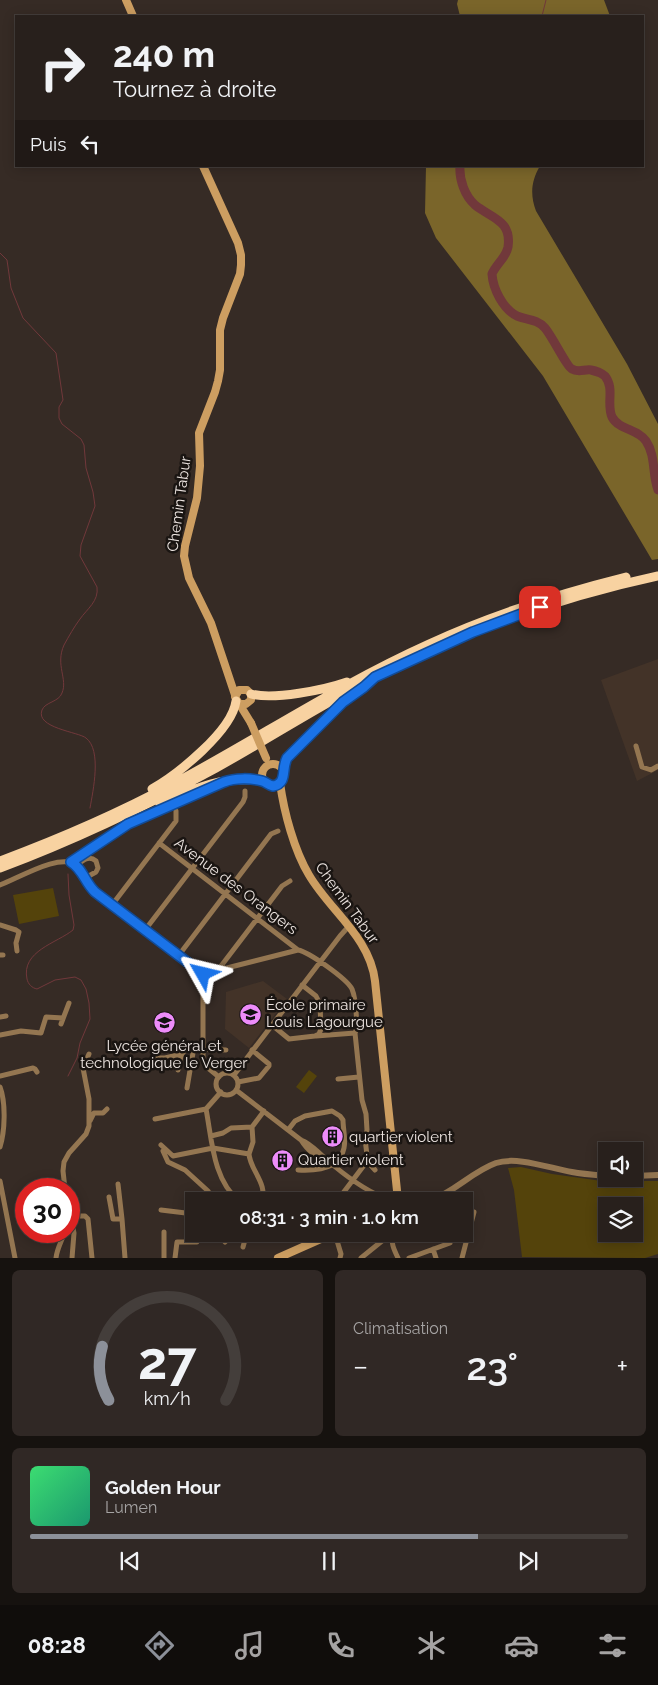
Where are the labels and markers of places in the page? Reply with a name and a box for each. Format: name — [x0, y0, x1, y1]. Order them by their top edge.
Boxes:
pin — [519, 586, 561, 628]
place label: École primaire Louis Lagourgue — [266, 996, 383, 1031]
school or university icon: École primaire Louis Lagourgue — [238, 1002, 262, 1026]
school or university icon: Lycée général et technologique le Verger — [152, 1011, 176, 1035]
place label: Lycée général et technologique le Verger — [80, 1037, 248, 1072]
building icon: quartier violent — [321, 1125, 345, 1149]
place label: quartier violent — [349, 1128, 453, 1146]
building icon: Quartier violent — [270, 1148, 294, 1172]
place label: Quartier violent — [298, 1151, 404, 1169]

